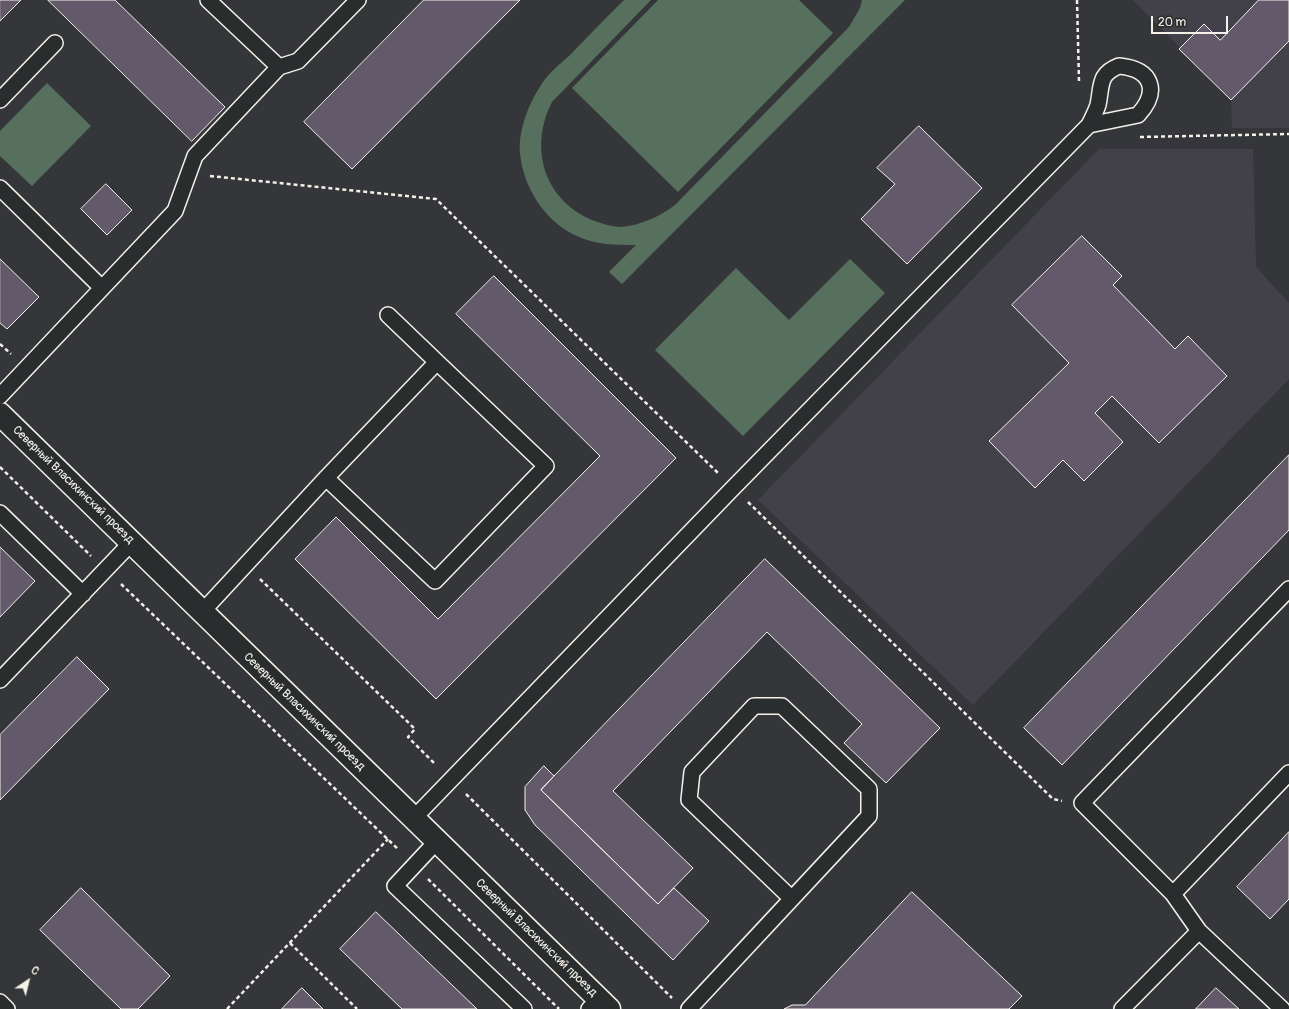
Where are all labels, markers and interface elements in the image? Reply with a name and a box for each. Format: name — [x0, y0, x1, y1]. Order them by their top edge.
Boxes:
scale bar — [1153, 8, 1230, 34]
text: 20 m — [1158, 15, 1186, 30]
street label: Северный Власихинский проезд — [9, 423, 137, 547]
street label: Северный Власихинский проезд — [240, 650, 368, 774]
street label: Северный Власихинский проезд — [472, 876, 600, 1000]
north arrow — [8, 961, 48, 1001]
text: С — [29, 963, 42, 978]

